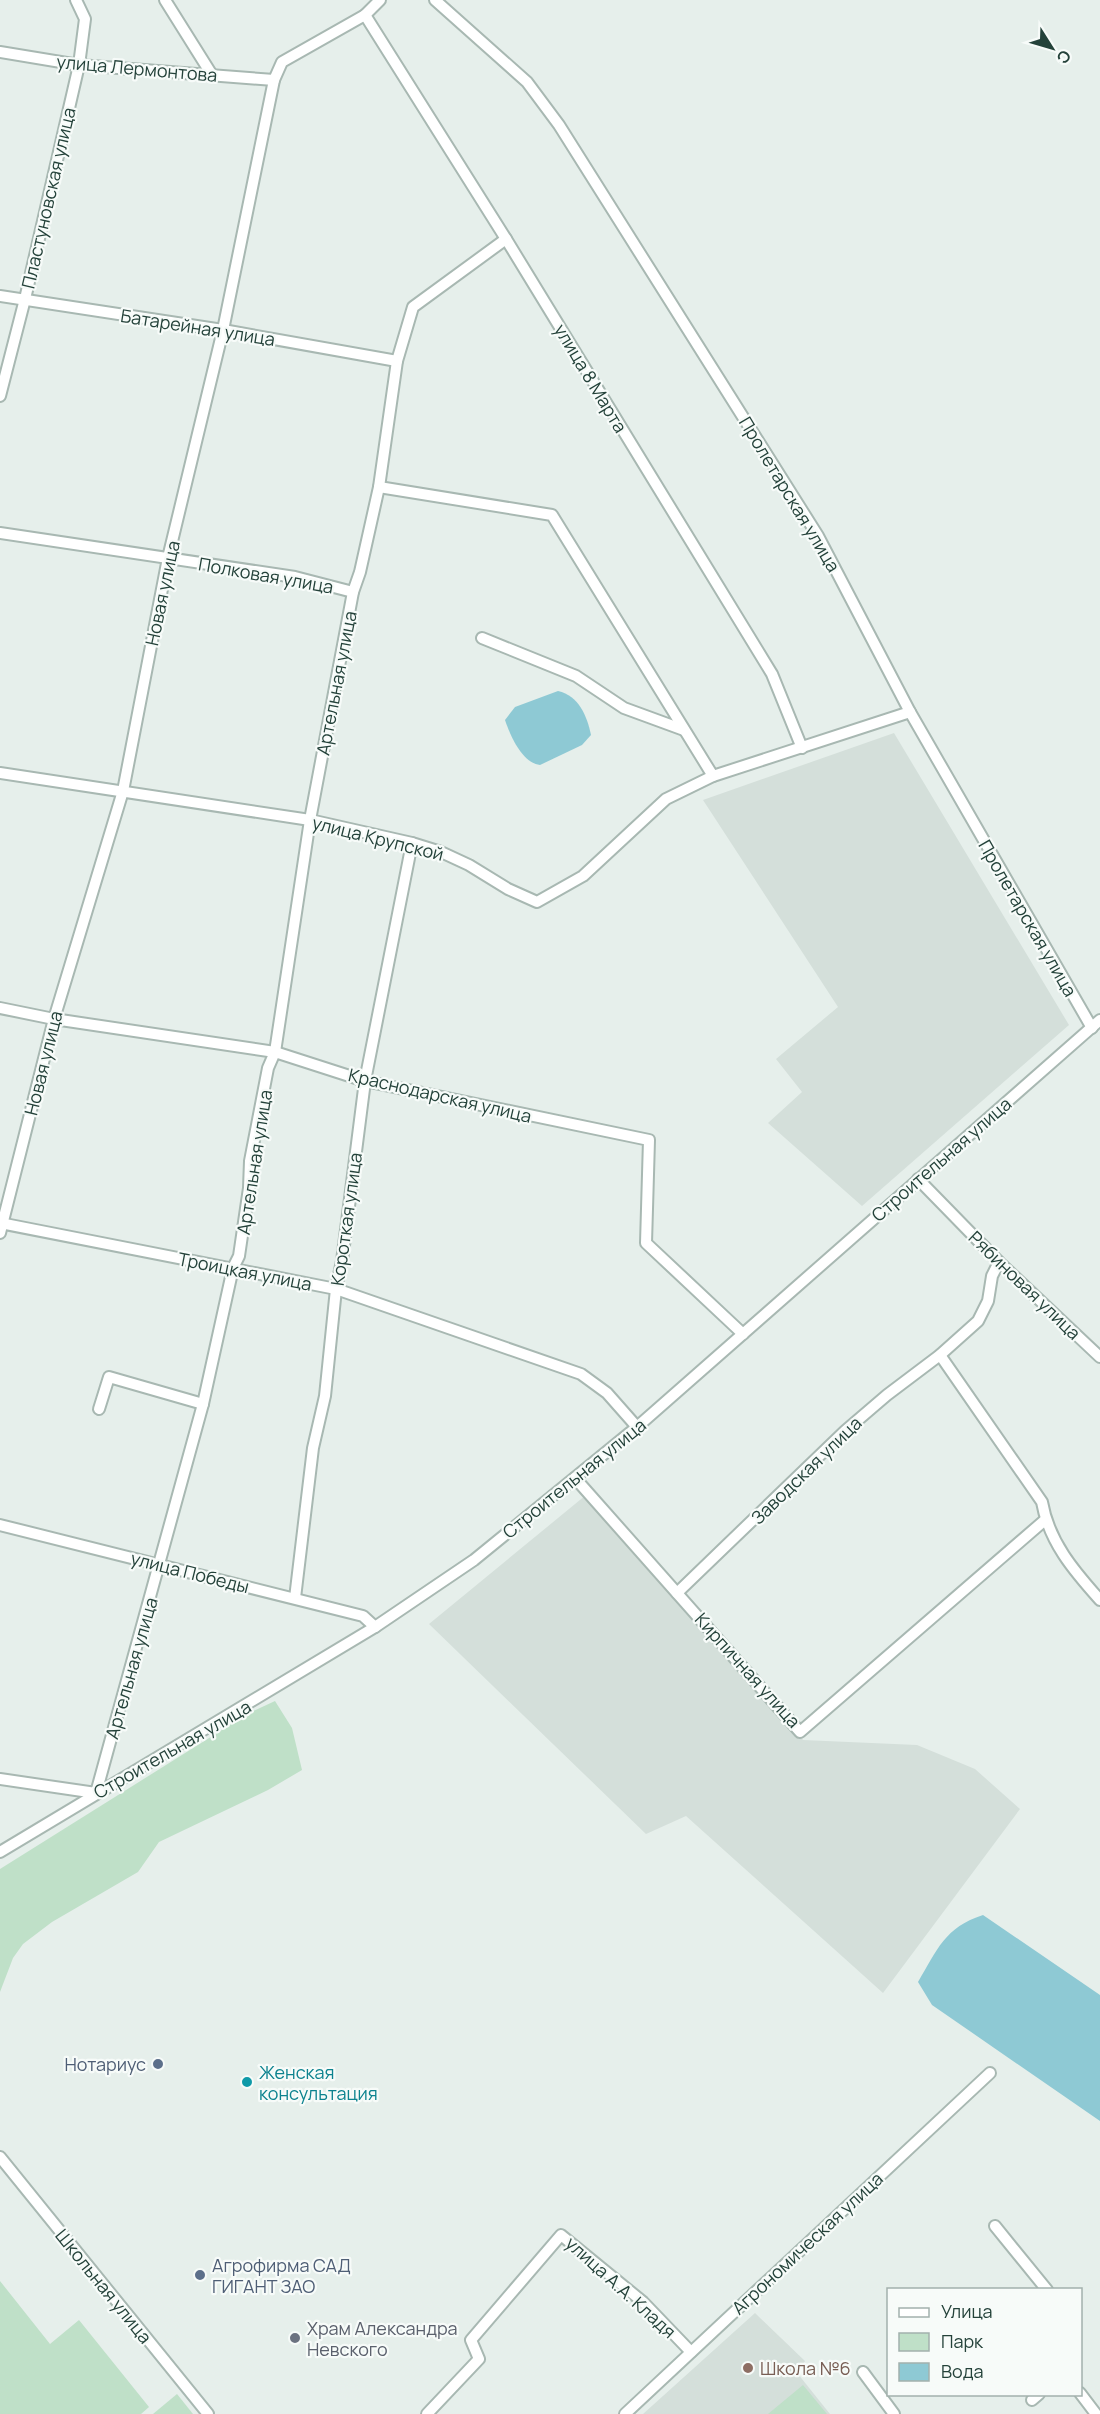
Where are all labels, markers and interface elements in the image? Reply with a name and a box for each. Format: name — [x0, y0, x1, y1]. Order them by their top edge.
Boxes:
north arrow — [1022, 18, 1082, 78]
text: С — [1052, 46, 1076, 69]
street label: улица Лермонтова — [56, 49, 218, 87]
street label: Пластуновская улица — [15, 105, 81, 291]
street label: Батарейная улица — [119, 303, 277, 351]
street label: улица 8 Марта — [549, 319, 633, 437]
street label: Пролетарская улица — [734, 412, 846, 576]
street label: Новая улица — [139, 538, 185, 648]
street label: Полковая улица — [197, 551, 335, 599]
street label: Артельная улица — [310, 609, 362, 757]
street label: улица Крупской — [310, 810, 446, 866]
street label: Пролетарская улица — [973, 835, 1083, 1001]
street label: Новая улица — [18, 1008, 68, 1118]
street label: Краснодарская улица — [346, 1062, 534, 1128]
street label: Артельная улица — [231, 1088, 277, 1236]
street label: Строительная улица — [866, 1092, 1016, 1226]
street label: Короткая улица — [325, 1151, 367, 1287]
street label: Рябиновая улица — [964, 1225, 1086, 1345]
street label: Троицкая улица — [176, 1246, 314, 1296]
street label: Заводская улица — [745, 1411, 867, 1529]
street label: Строительная улица — [497, 1413, 651, 1543]
street label: улица Победы — [128, 1546, 252, 1598]
street label: Артельная улица — [99, 1594, 163, 1742]
street label: Кирпичная улица — [690, 1607, 806, 1733]
street label: Строительная улица — [89, 1694, 255, 1804]
place label: Нотариус — [65, 2052, 146, 2076]
marker: Нотариус — [151, 2057, 165, 2071]
place label: Женская консультация — [259, 2060, 378, 2105]
marker: Женская консультация — [240, 2075, 254, 2089]
street label: Агрономическая улица — [726, 2166, 888, 2320]
street label: Школьная улица — [50, 2224, 158, 2348]
street label: улица А.А. Кладя — [561, 2231, 681, 2343]
place label: Агрофирма САД ГИГАНТ ЗАО — [212, 2253, 351, 2298]
marker: Агрофирма САД ГИГАНТ ЗАО — [193, 2268, 207, 2282]
legend — [887, 2288, 1082, 2396]
text: Улица — [941, 2299, 993, 2323]
place label: Храм Александра Невского — [307, 2316, 458, 2361]
text: Парк — [941, 2329, 984, 2353]
marker: Храм Александра Невского — [288, 2331, 302, 2345]
place label: Школа №6 — [760, 2356, 851, 2380]
text: Вода — [941, 2359, 983, 2383]
marker: Школа №6 — [741, 2361, 755, 2375]

